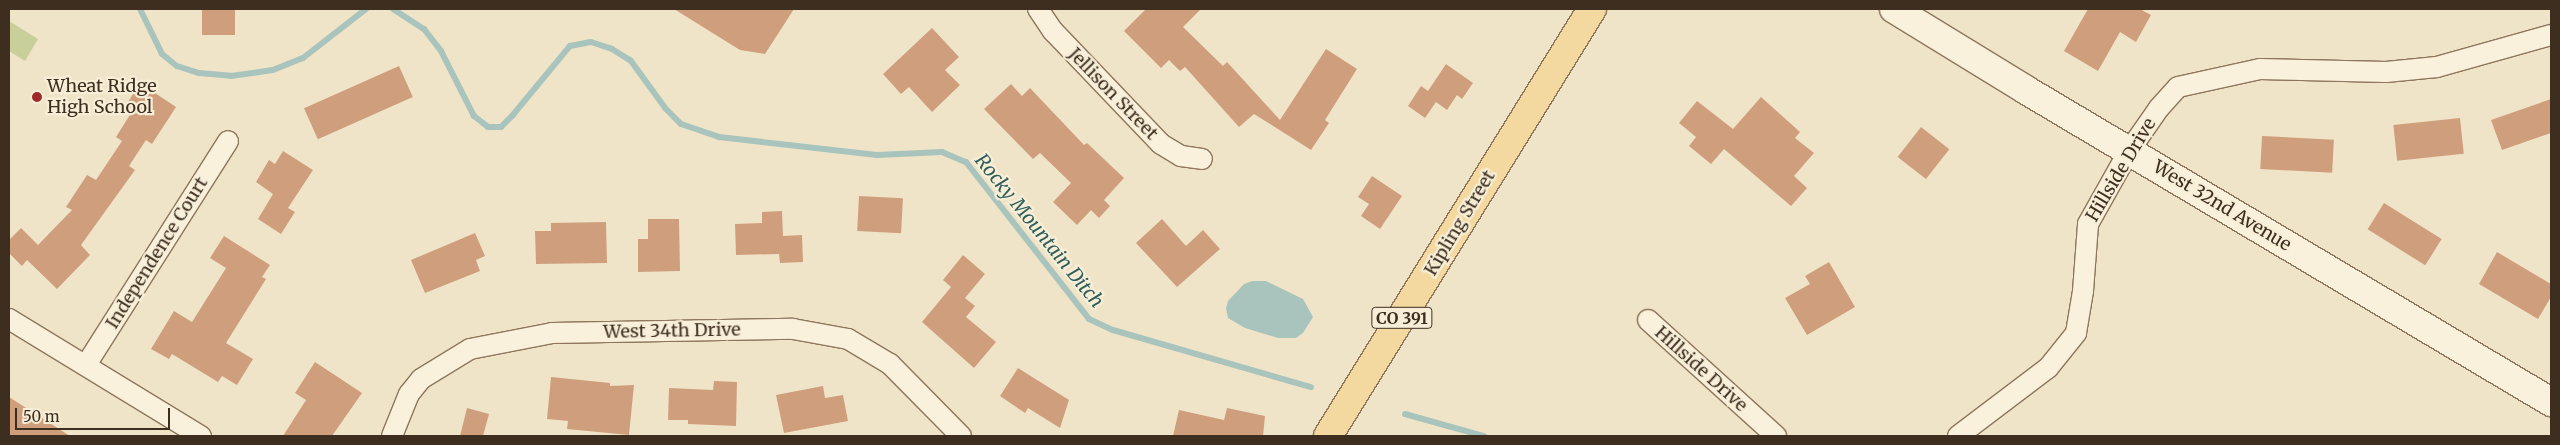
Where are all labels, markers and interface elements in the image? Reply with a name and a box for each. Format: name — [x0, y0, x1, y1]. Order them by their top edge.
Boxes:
street label: Jellison Street — [1064, 44, 1162, 144]
place label: Wheat Ridge High School — [47, 76, 157, 118]
marker: Wheat Ridge High School — [31, 91, 43, 103]
street label: Hillside Drive — [2082, 114, 2160, 226]
water label: Rocky Mountain Ditch — [970, 149, 1108, 313]
street label: West 32nd Avenue — [2149, 156, 2295, 256]
street label: Kipling Street — [1420, 166, 1500, 280]
street label: Independence Court — [102, 173, 212, 333]
road number: CO 391 — [1371, 304, 1433, 332]
street label: West 34th Drive — [603, 319, 741, 343]
street label: Hillside Drive — [1650, 322, 1752, 416]
scale bar — [18, 398, 172, 430]
text: 50 m — [23, 407, 60, 426]

